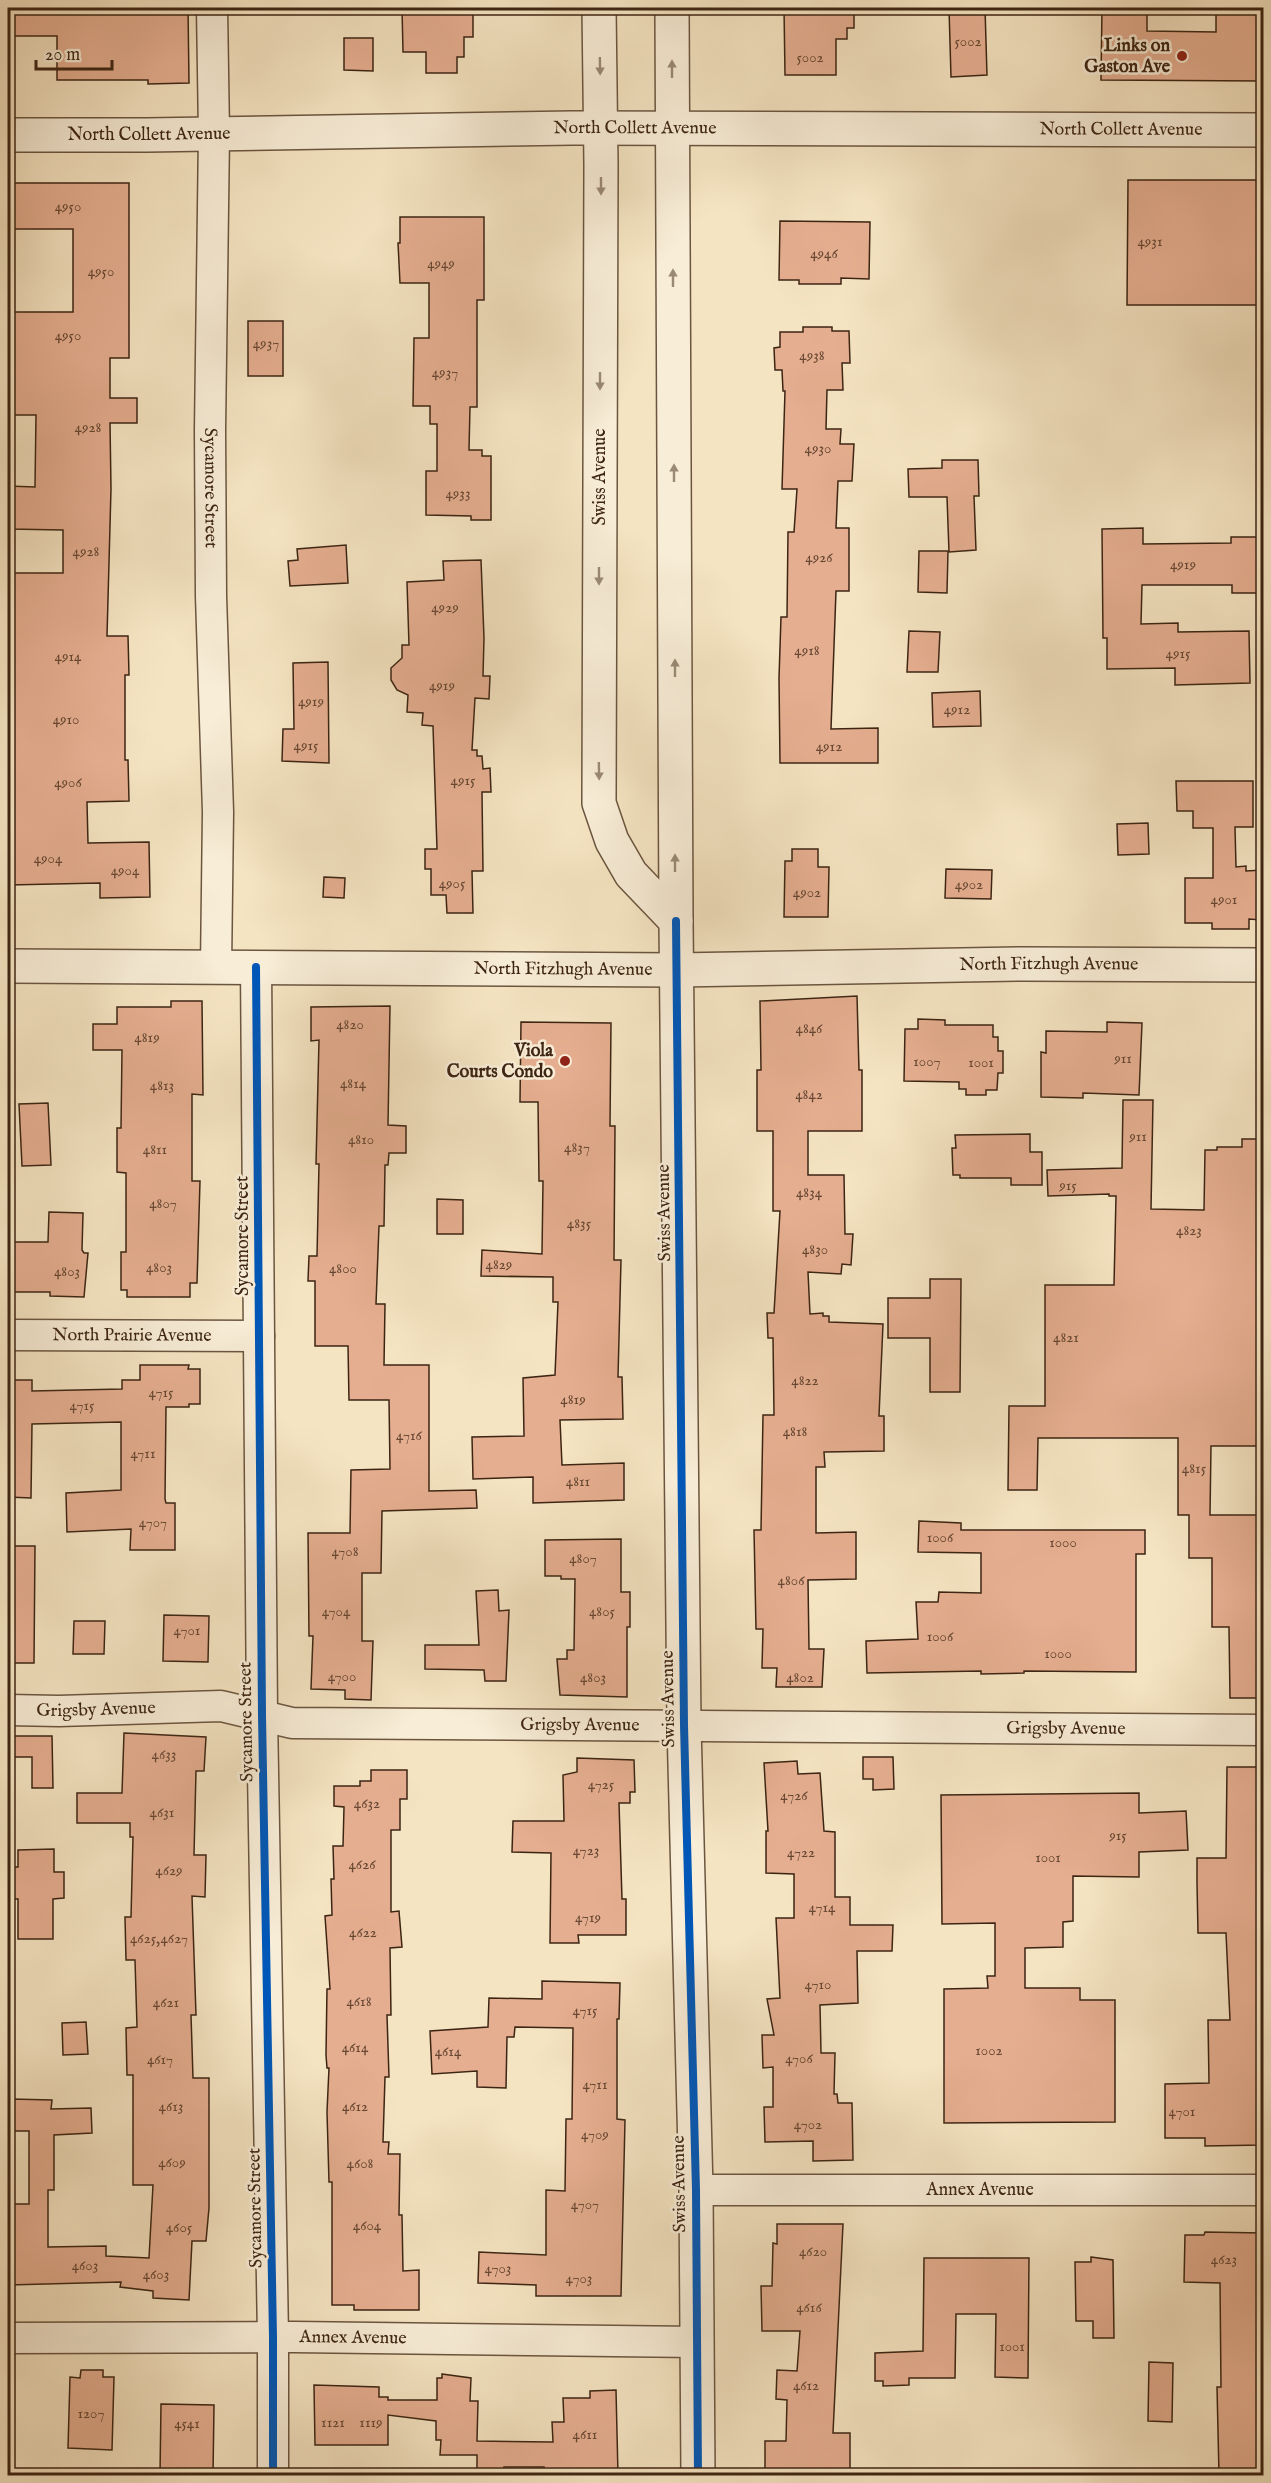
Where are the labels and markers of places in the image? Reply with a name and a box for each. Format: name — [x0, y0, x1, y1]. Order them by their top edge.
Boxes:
place label: Links on Gaston Ave — [1084, 35, 1171, 79]
marker: Links on Gaston Ave — [1175, 49, 1189, 63]
place label: Viola Courts Condo — [447, 1040, 554, 1084]
marker: Viola Courts Condo — [558, 1054, 572, 1068]

